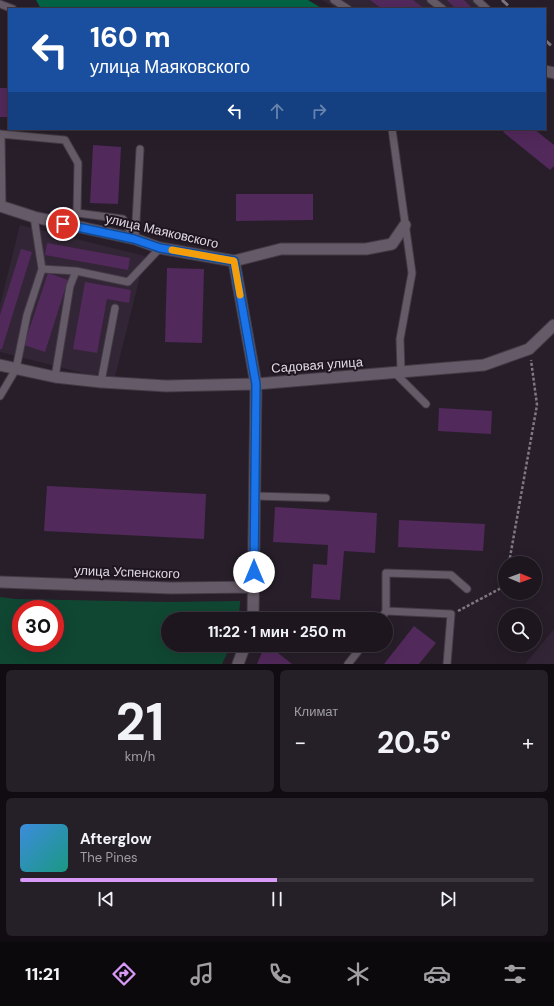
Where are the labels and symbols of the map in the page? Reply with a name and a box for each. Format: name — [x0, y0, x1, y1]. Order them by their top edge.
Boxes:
pin — [46, 207, 80, 241]
street label: улица Маяковского — [104, 210, 220, 252]
street label: Садовая улица — [271, 353, 364, 377]
position arrow — [233, 551, 275, 593]
north arrow — [498, 556, 542, 600]
street label: улица Успенского — [74, 562, 180, 582]
speed limit sign: 30 — [12, 600, 64, 652]

